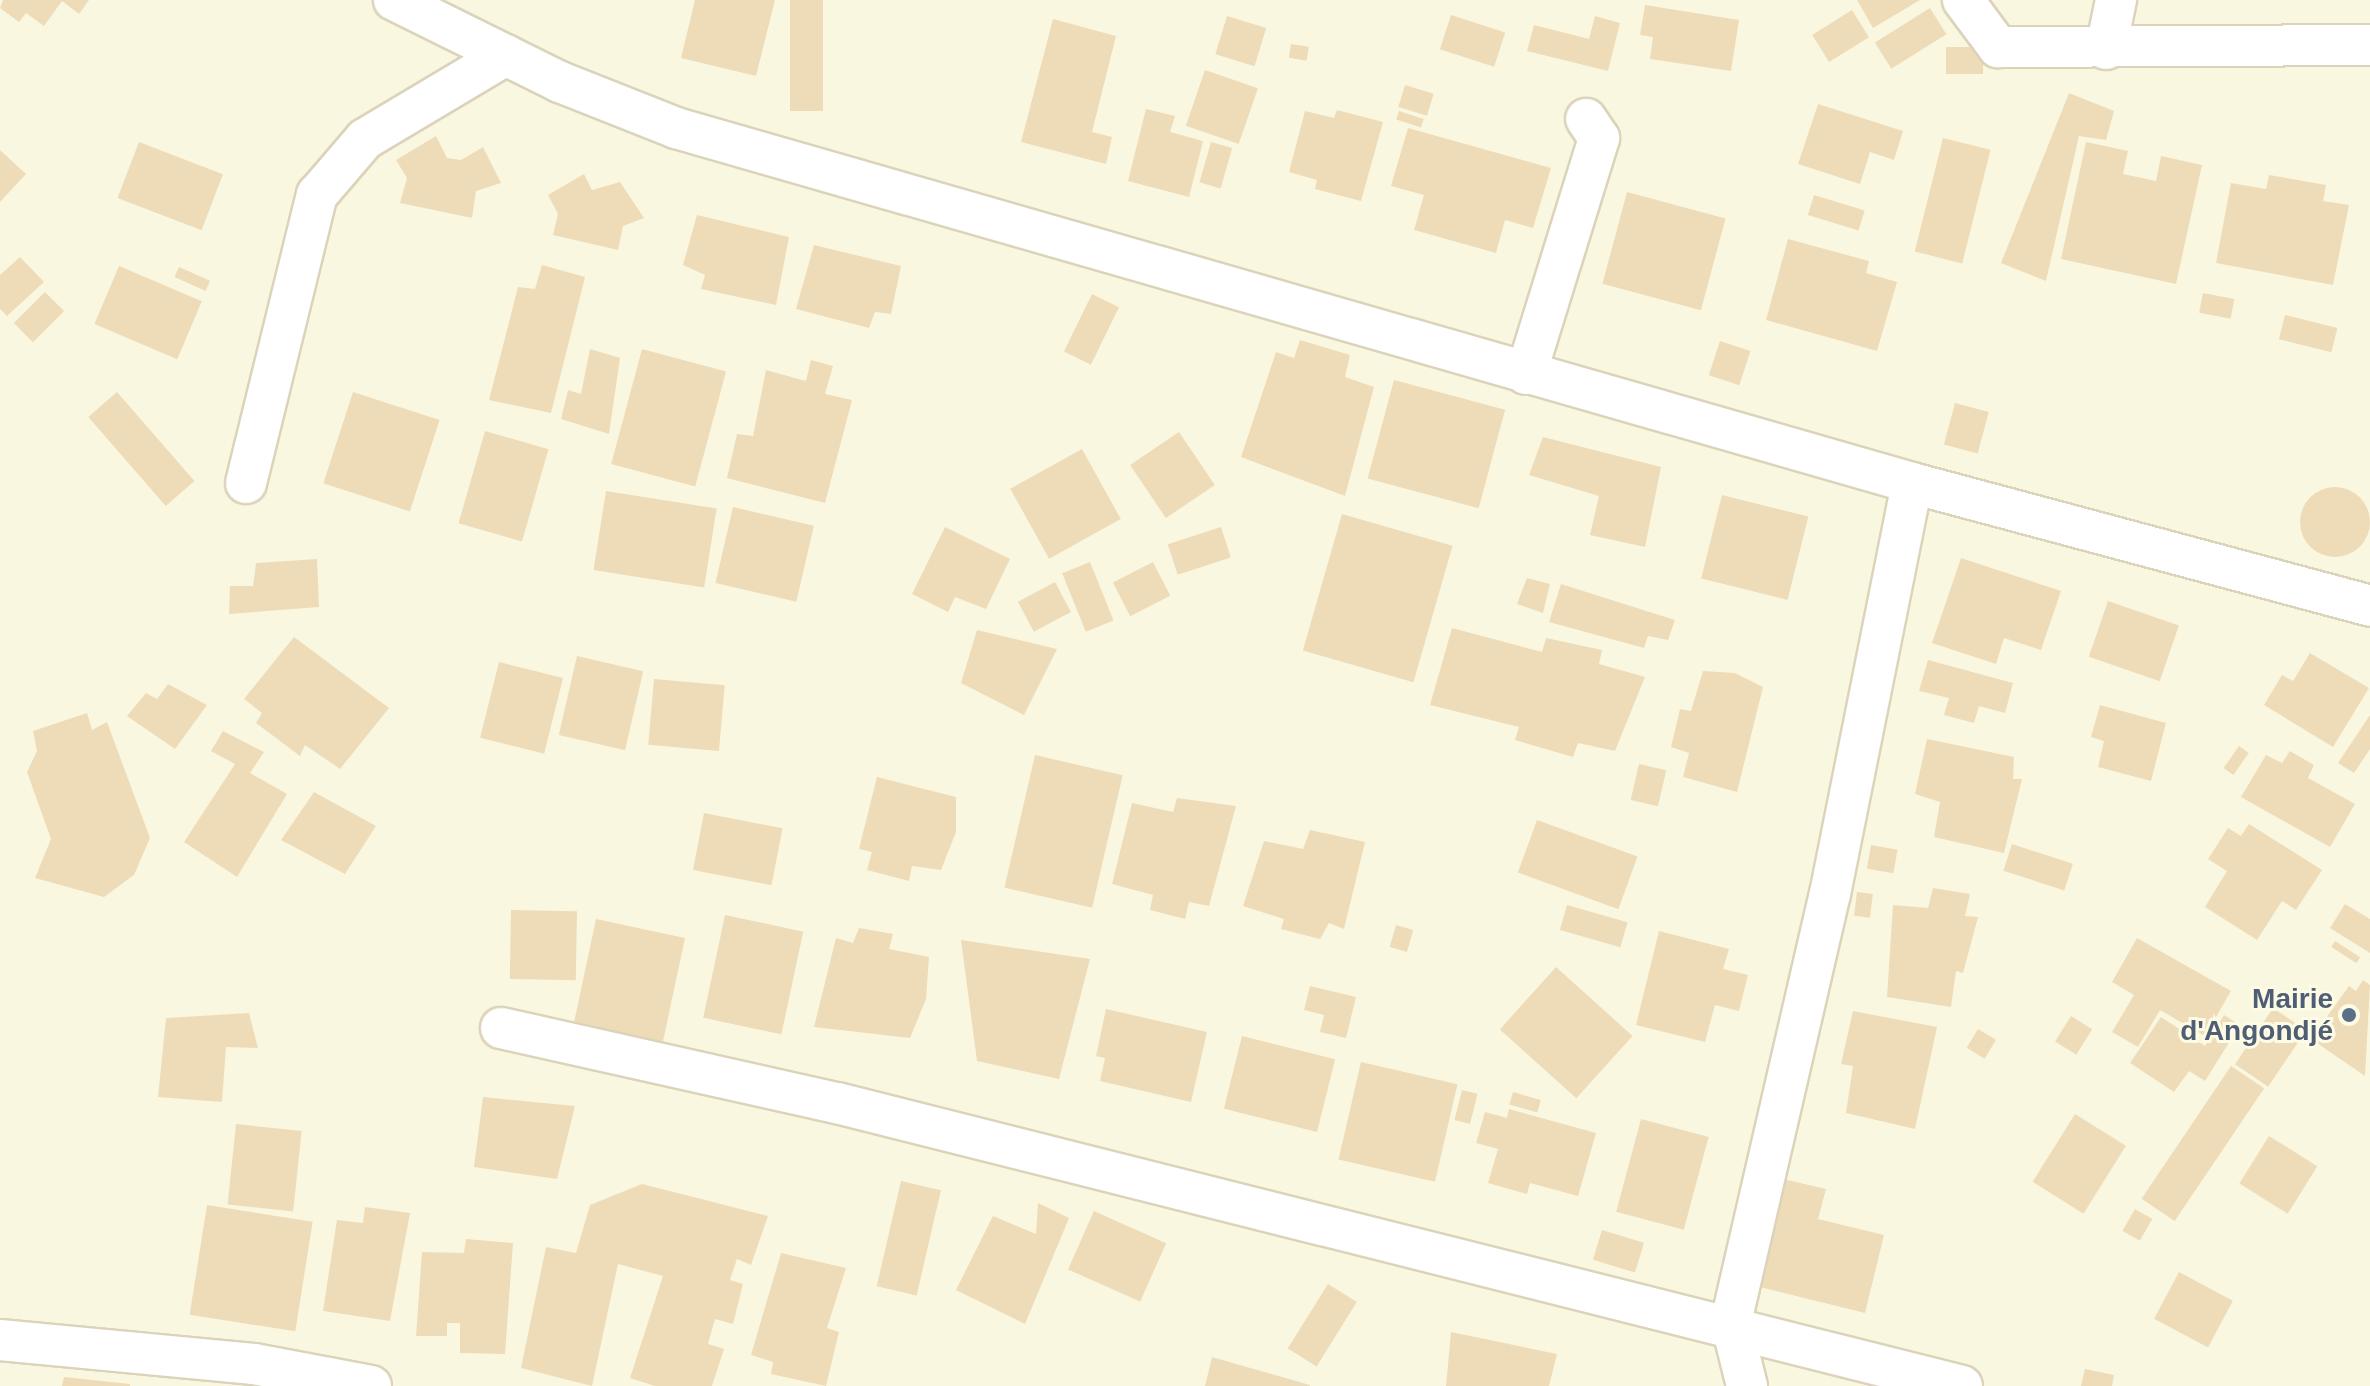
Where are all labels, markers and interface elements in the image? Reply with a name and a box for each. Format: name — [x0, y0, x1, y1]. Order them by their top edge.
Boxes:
place label: Mairie d'Angondjé — [2180, 982, 2333, 1048]
marker: Mairie d'Angondjé — [2340, 1006, 2358, 1024]

